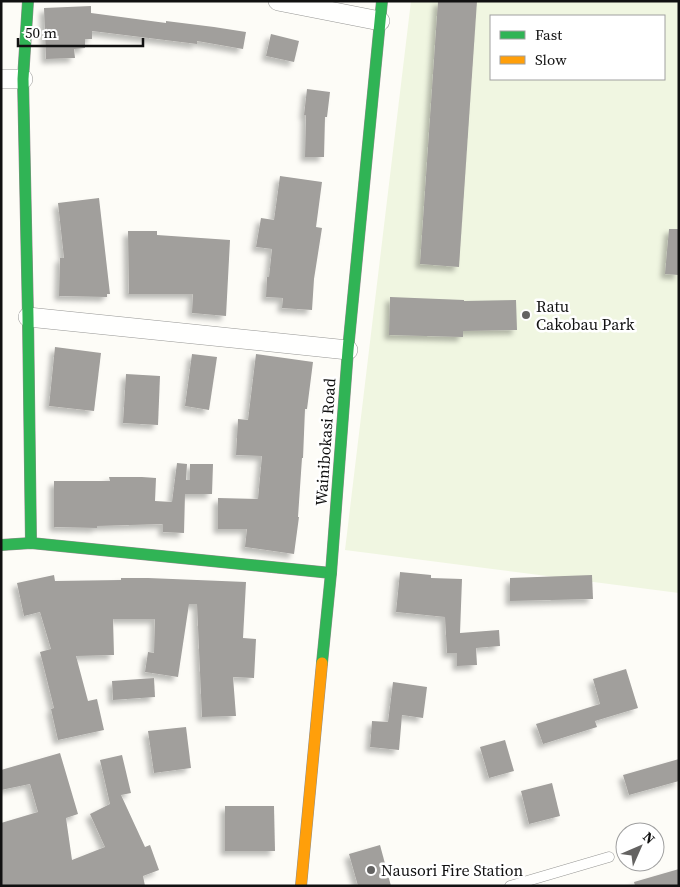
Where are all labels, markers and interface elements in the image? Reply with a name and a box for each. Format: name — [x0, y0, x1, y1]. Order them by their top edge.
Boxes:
scale bar — [18, 15, 142, 47]
legend — [490, 15, 665, 80]
text: 50 m — [25, 22, 57, 43]
text: Fast — [535, 24, 562, 45]
text: Slow — [535, 49, 567, 70]
place label: Ratu Cakobau Park — [536, 295, 635, 335]
marker: Ratu Cakobau Park — [520, 309, 532, 321]
street label: Wainibokasi Road — [310, 377, 340, 507]
north arrow — [615, 822, 665, 872]
text: N — [639, 827, 660, 848]
place label: Nausori Fire Station — [381, 859, 524, 881]
marker: Nausori Fire Station — [365, 864, 377, 876]

